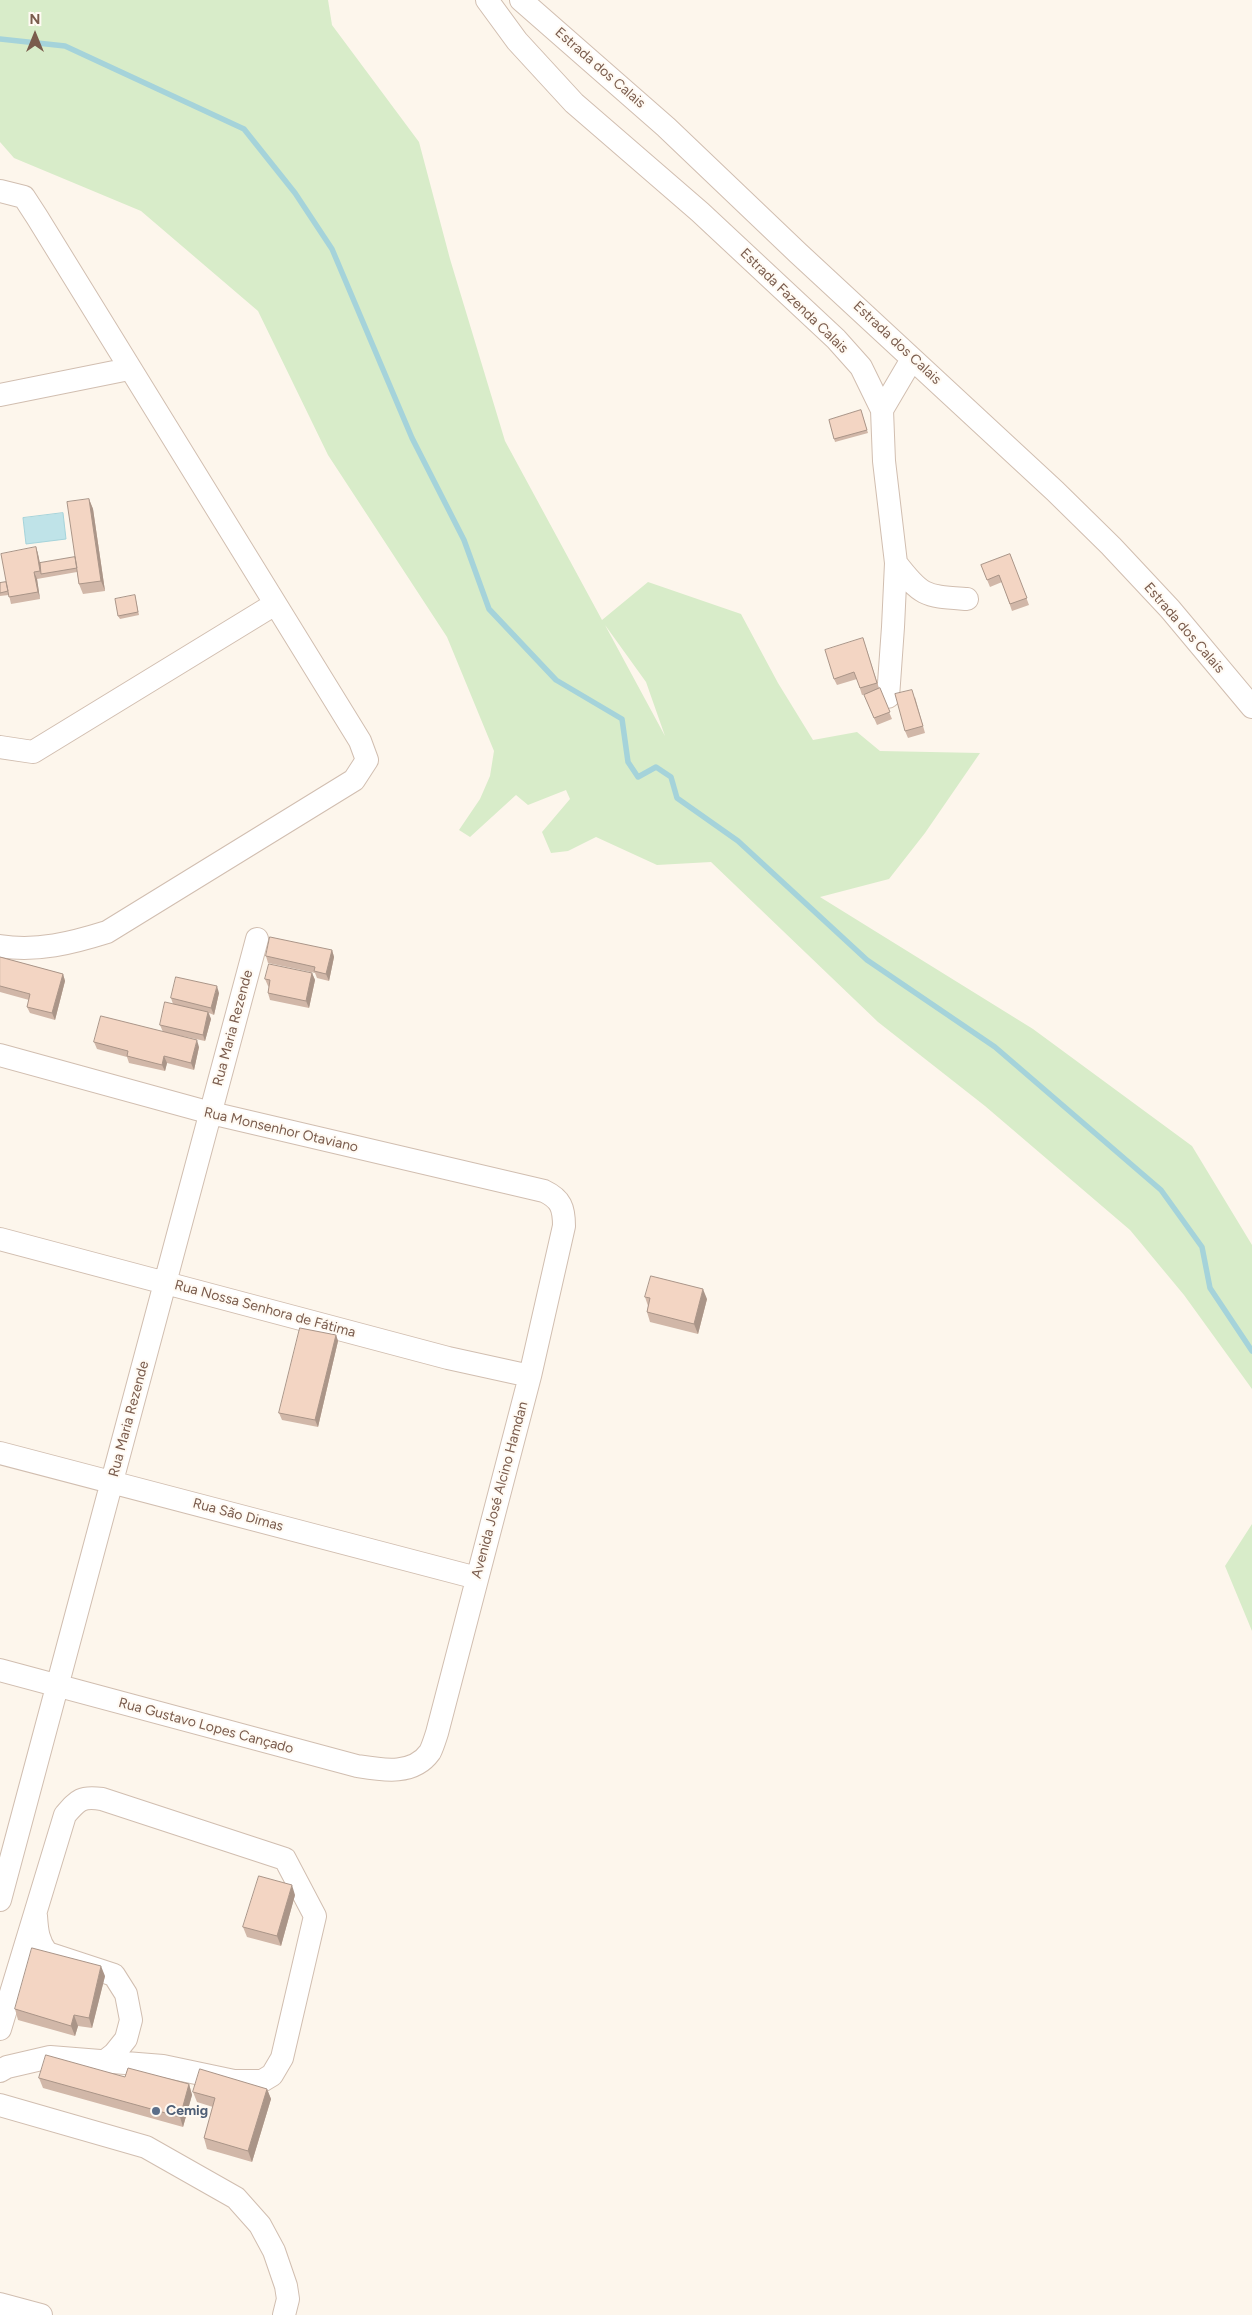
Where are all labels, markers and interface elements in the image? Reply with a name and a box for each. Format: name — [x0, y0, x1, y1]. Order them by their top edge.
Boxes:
north arrow — [10, 10, 60, 60]
text: N — [30, 11, 40, 28]
street label: Estrada dos Calais — [551, 24, 649, 112]
street label: Estrada Fazenda Calais — [736, 245, 852, 357]
street label: Estrada dos Calais — [849, 298, 945, 388]
street label: Estrada dos Calais — [1140, 579, 1228, 677]
street label: Rua Maria Rezende — [209, 968, 257, 1088]
street label: Rua Monsenhor Otaviano — [202, 1104, 360, 1156]
street label: Rua Nossa Senhora de Fátima — [173, 1277, 357, 1341]
street label: Rua Maria Rezende — [105, 1359, 153, 1479]
street label: Avenida José Alcino Hamdan — [468, 1400, 532, 1580]
street label: Rua São Dimas — [191, 1495, 285, 1535]
street label: Rua Gustavo Lopes Cançado — [117, 1695, 295, 1757]
place label: Cemig — [166, 2103, 208, 2119]
marker: Cemig — [150, 2105, 162, 2117]

